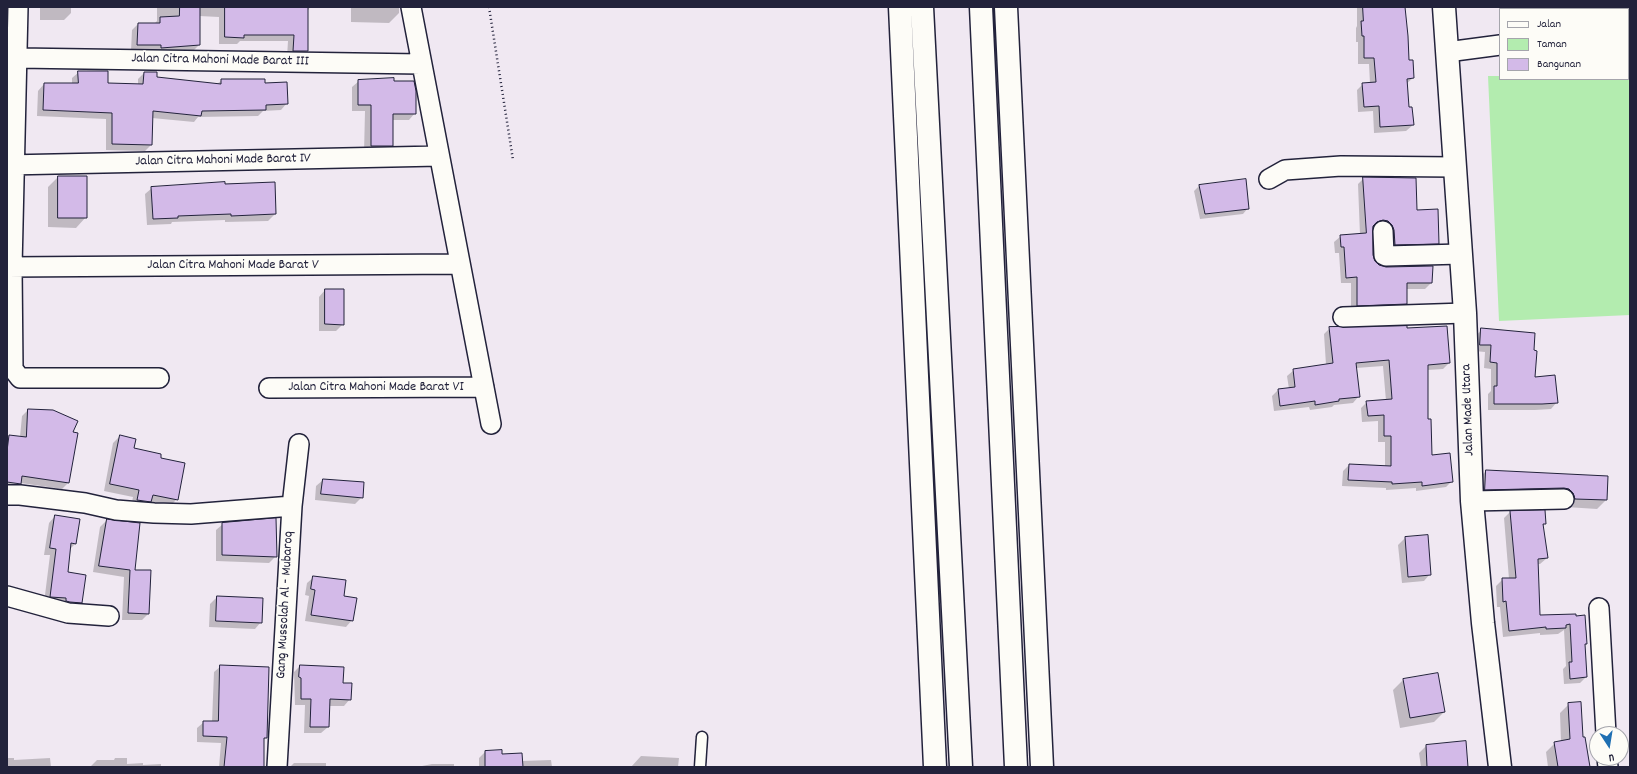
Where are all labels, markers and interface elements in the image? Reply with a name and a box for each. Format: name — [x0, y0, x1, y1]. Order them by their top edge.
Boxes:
legend — [1499, 8, 1629, 80]
text: Jalan — [1537, 16, 1561, 33]
text: Taman — [1537, 36, 1567, 53]
street label: Jalan Citra Mahoni Made Barat III — [131, 51, 309, 71]
text: Bangunan — [1537, 56, 1581, 73]
street label: Jalan Citra Mahoni Made Barat IV — [135, 151, 311, 171]
street label: Jalan Citra Mahoni Made Barat V — [147, 258, 319, 274]
street label: Jalan Made Utara — [1459, 364, 1479, 456]
street label: Jalan Citra Mahoni Made Barat VI — [288, 380, 464, 396]
street label: Gang Mussolah Al - Mubaroq — [274, 531, 298, 679]
north arrow — [1589, 726, 1629, 766]
text: U — [1607, 748, 1616, 765]

